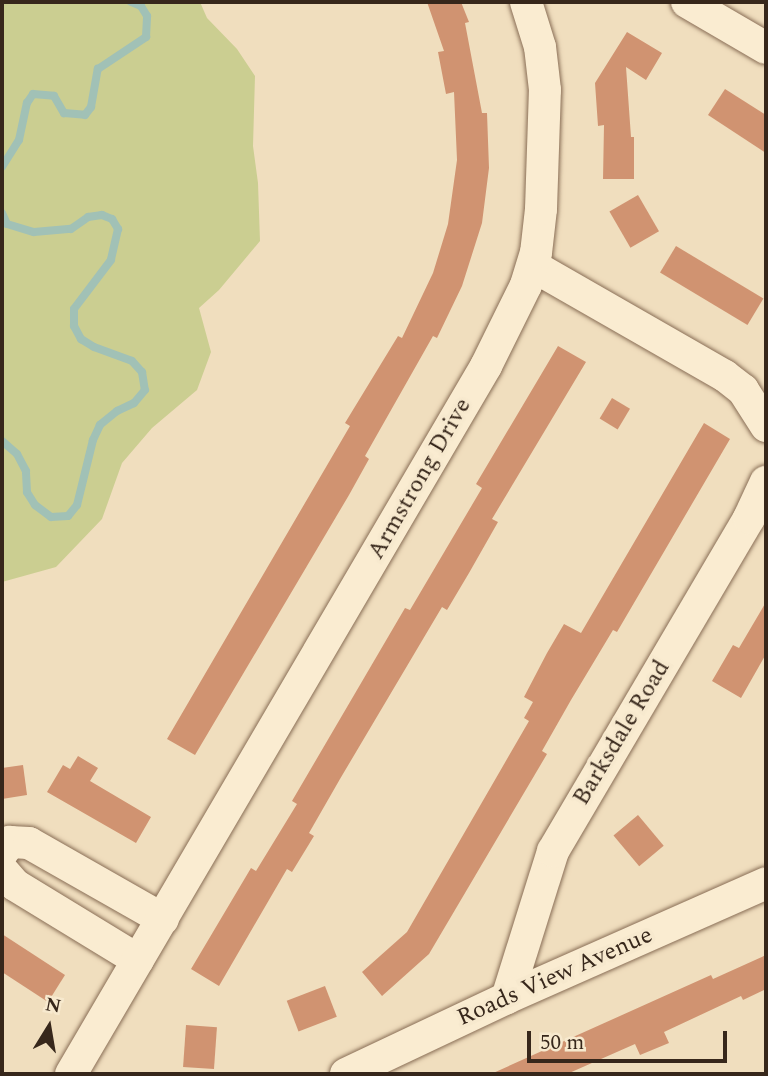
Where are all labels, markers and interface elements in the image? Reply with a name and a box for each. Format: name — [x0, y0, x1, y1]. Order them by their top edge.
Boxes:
street label: Armstrong Drive — [362, 393, 478, 565]
street label: Barksdale Road — [567, 655, 677, 811]
street label: Roads View Avenue — [453, 921, 657, 1033]
text: N — [43, 990, 63, 1022]
north arrow — [14, 992, 84, 1062]
scale bar — [530, 1016, 730, 1060]
text: 50 m — [540, 1027, 584, 1059]

